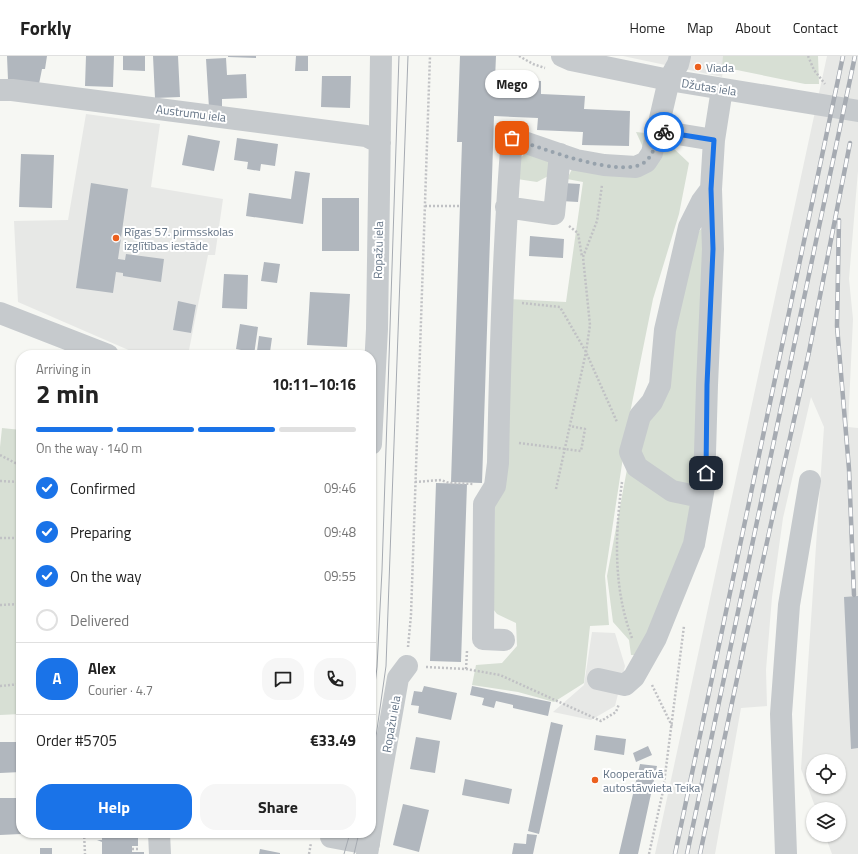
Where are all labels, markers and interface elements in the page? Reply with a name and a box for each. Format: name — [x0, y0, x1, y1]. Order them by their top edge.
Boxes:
text: Forkly — [20, 13, 71, 42]
text: Home — [630, 17, 665, 38]
text: Map — [687, 17, 713, 38]
text: About — [735, 17, 771, 38]
text: Contact — [793, 17, 838, 38]
place label: Viada — [706, 58, 734, 77]
marker: Viada — [693, 62, 703, 72]
callout: Mego — [485, 70, 539, 98]
street label: Džutas iela — [680, 73, 738, 101]
text: Mego — [496, 74, 528, 94]
street label: Austrumu iela — [155, 99, 227, 127]
courier — [644, 112, 684, 152]
pin — [495, 121, 529, 155]
icon: bike — [653, 121, 675, 143]
icon: bag — [501, 127, 523, 149]
street label: Ropažu iela — [368, 221, 388, 279]
place label: Rīgas 57. pirmsskolas izglītības iestāde — [124, 222, 234, 255]
marker: Rīgas 57. pirmsskolas izglītības iestāde — [111, 233, 121, 243]
text: Arriving in — [36, 359, 91, 379]
text: 10:11–10:16 — [272, 373, 356, 396]
text: 2 min — [36, 374, 99, 413]
text: On the way · 140 m — [36, 438, 142, 458]
pin — [689, 456, 723, 490]
icon: home — [695, 462, 717, 484]
icon: check — [36, 477, 58, 499]
text: Confirmed — [70, 477, 135, 500]
text: 09:46 — [324, 478, 356, 498]
icon: check — [36, 521, 58, 543]
text: Preparing — [70, 521, 131, 544]
text: 09:48 — [324, 522, 356, 542]
icon: check — [36, 565, 58, 587]
text: On the way — [70, 565, 142, 588]
text: 09:55 — [324, 566, 356, 586]
text: Delivered — [70, 609, 129, 632]
text: Alex — [88, 657, 116, 680]
button: chat — [262, 658, 304, 700]
button: phone — [314, 658, 356, 700]
text: A — [52, 667, 62, 690]
text: Courier · 4.7 — [88, 680, 153, 700]
street label: Ropažu iela — [377, 694, 405, 754]
text: Order #5705 — [36, 729, 117, 752]
text: €33.49 — [310, 729, 356, 752]
map controls — [806, 754, 846, 842]
button: locate — [806, 754, 846, 794]
place label: Kooperatīvā autostāvvieta Teika — [603, 764, 700, 797]
marker: Kooperatīvā autostāvvieta Teika — [590, 775, 600, 785]
button: Help — [36, 784, 192, 830]
button: Share — [200, 784, 356, 830]
button: layers — [806, 802, 846, 842]

